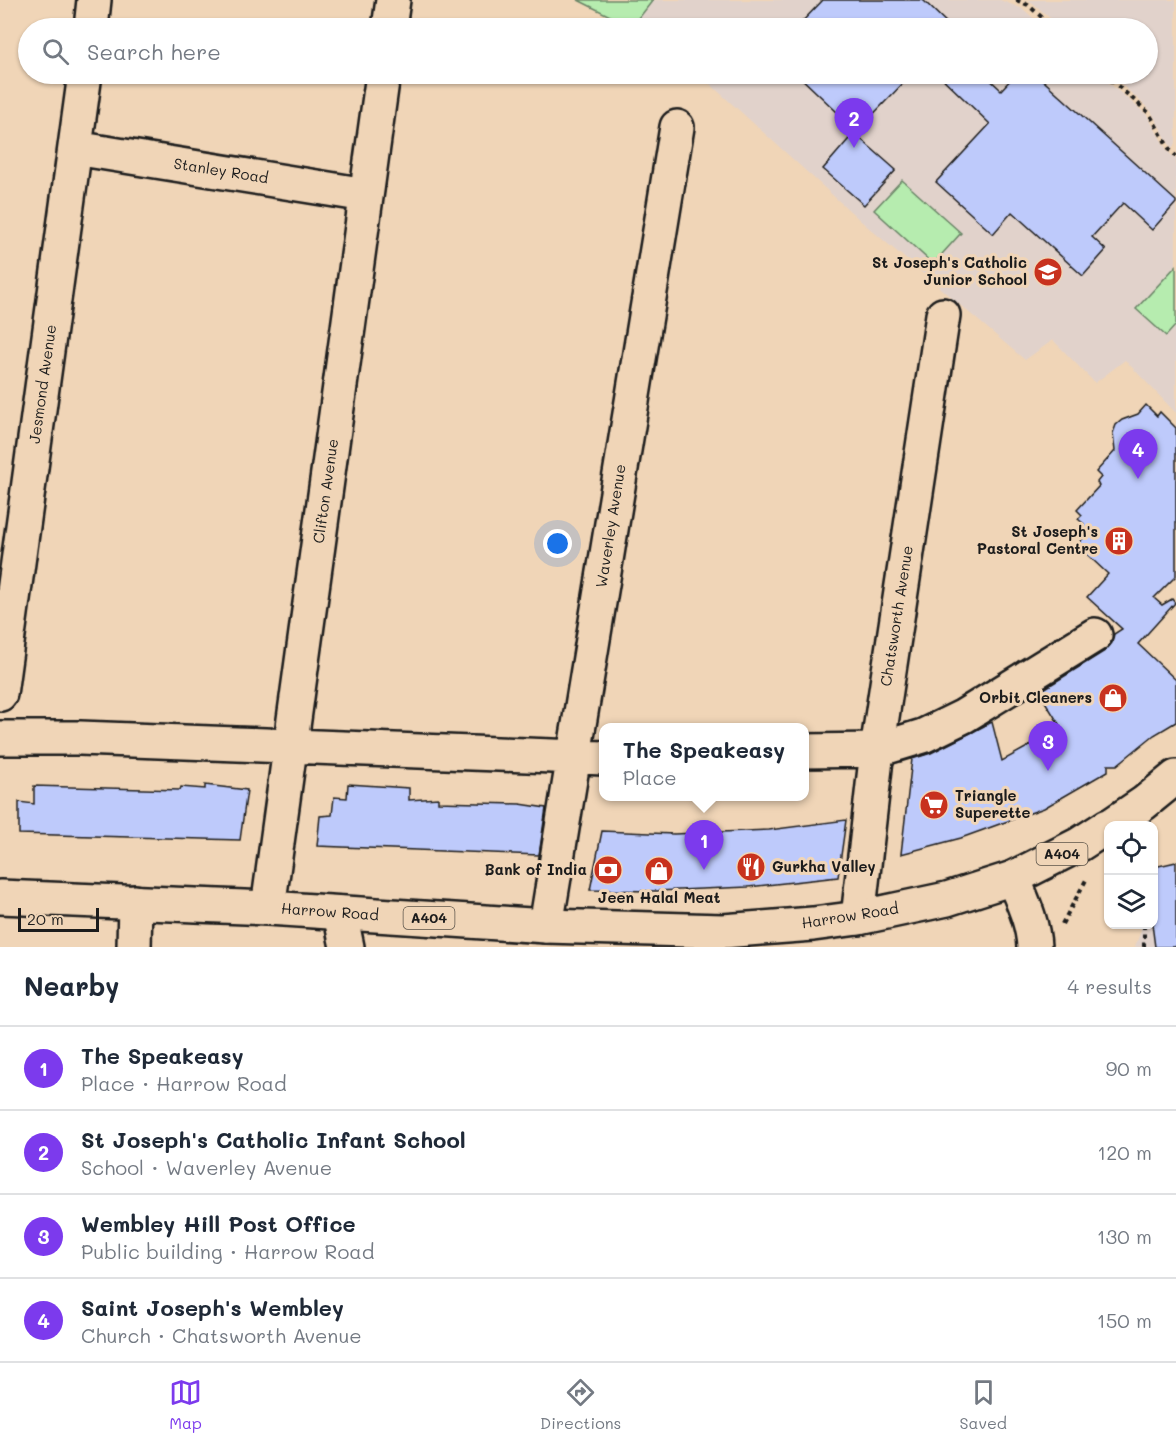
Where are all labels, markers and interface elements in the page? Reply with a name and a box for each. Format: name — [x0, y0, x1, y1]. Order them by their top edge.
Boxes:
search box — [18, 18, 1158, 84]
icon: search — [39, 35, 72, 68]
text: Search here — [87, 37, 221, 66]
pin: 2 — [834, 98, 874, 148]
street label: Stanley Road — [172, 153, 270, 187]
place label: St Joseph's Catholic Junior School — [872, 252, 1027, 289]
school or university icon: St Joseph's Catholic Junior School — [1032, 256, 1064, 288]
street label: Jesmond Avenue — [24, 323, 60, 445]
pin: 4 — [1118, 430, 1158, 479]
street label: Clifton Avenue — [308, 437, 342, 544]
street label: Waverley Avenue — [590, 463, 630, 589]
place label: St Joseph's Pastoral Centre — [977, 521, 1098, 558]
building icon: St Joseph's Pastoral Centre — [1103, 525, 1135, 557]
your location — [543, 529, 572, 558]
street label: Chatsworth Avenue — [875, 544, 917, 688]
shop icon: Orbit Cleaners — [1097, 682, 1129, 714]
place label: Orbit Cleaners — [979, 687, 1092, 707]
pin: 3 — [1028, 722, 1068, 771]
popup — [599, 723, 809, 801]
text: The Speakeasy — [623, 735, 785, 764]
text: Place — [623, 764, 677, 790]
place label: Triangle Superette — [955, 785, 1030, 822]
supermarket icon: Triangle Superette — [918, 789, 950, 821]
pin: 1 — [684, 820, 724, 870]
map controls — [1104, 821, 1158, 929]
button: locate — [1104, 821, 1158, 875]
road number: A404 — [1036, 843, 1088, 865]
restaurant icon: Gurkha Valley — [735, 851, 767, 883]
bank icon: Bank of India — [592, 854, 624, 886]
shop icon: Jeen Halal Meat — [643, 855, 675, 887]
place label: Gurkha Valley — [772, 856, 876, 876]
place label: Bank of India — [485, 859, 587, 879]
button: layers — [1104, 875, 1158, 929]
place label: Jeen Halal Meat — [598, 887, 721, 907]
street label: Harrow Road — [800, 897, 900, 933]
street label: Harrow Road — [281, 898, 380, 924]
scale bar — [18, 905, 99, 932]
road number: A404 — [404, 907, 454, 929]
text: 20 m — [27, 908, 64, 929]
text: Nearby — [24, 969, 119, 1003]
text: 4 results — [1067, 973, 1152, 999]
text: The Speakeasy — [81, 1041, 244, 1070]
text: 1 — [39, 1055, 48, 1081]
text: 90 m — [1106, 1055, 1152, 1081]
text: Place · Harrow Road — [81, 1070, 287, 1096]
text: St Joseph's Catholic Infant School — [81, 1125, 466, 1154]
text: 2 — [38, 1139, 49, 1165]
text: 120 m — [1097, 1139, 1152, 1165]
text: School · Waverley Avenue — [81, 1154, 332, 1180]
text: Wembley Hill Post Office — [81, 1209, 356, 1238]
text: 3 — [38, 1223, 50, 1249]
text: 130 m — [1097, 1223, 1152, 1249]
text: Public building · Harrow Road — [81, 1238, 374, 1264]
text: Saint Joseph's Wembley — [81, 1293, 344, 1322]
text: 4 — [37, 1307, 50, 1333]
text: 150 m — [1097, 1307, 1152, 1333]
text: Church · Chatsworth Avenue — [81, 1322, 362, 1348]
tab: Map — [169, 1376, 202, 1433]
tab: Directions — [540, 1376, 621, 1433]
tab: Saved — [959, 1376, 1007, 1433]

